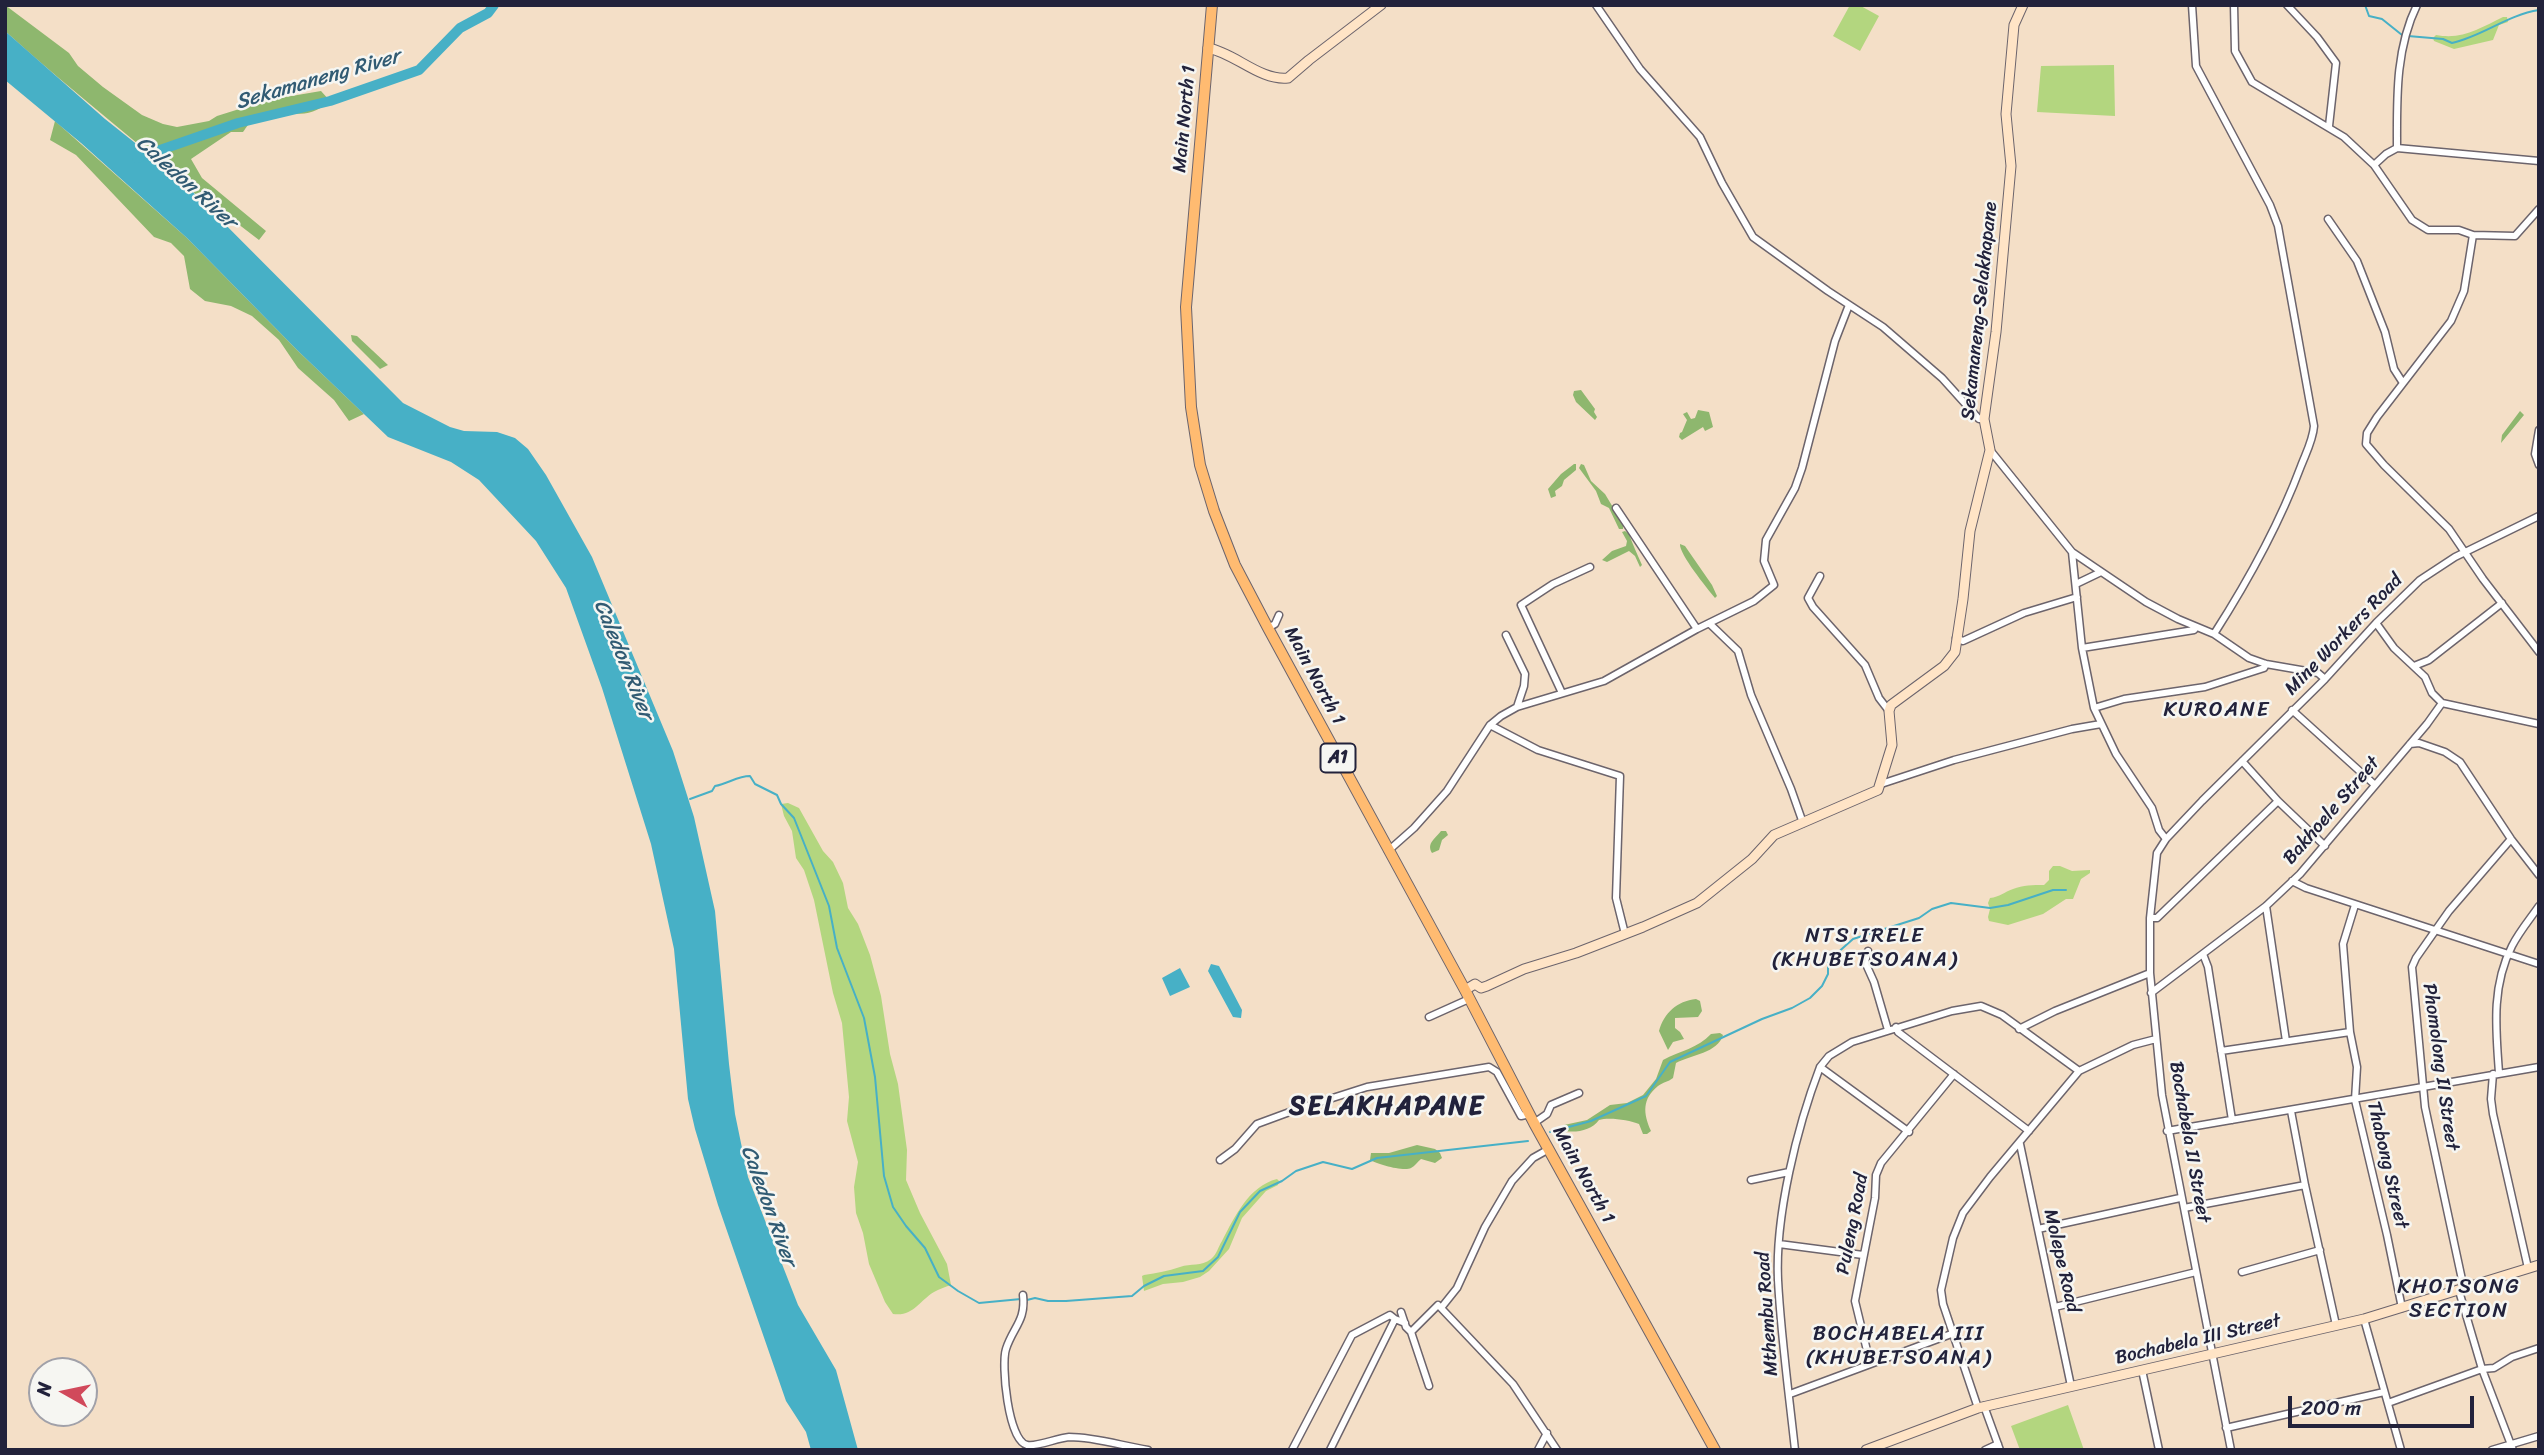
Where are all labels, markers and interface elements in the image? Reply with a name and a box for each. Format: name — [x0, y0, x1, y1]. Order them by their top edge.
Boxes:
water label: Sekamaneng River — [233, 45, 403, 115]
street label: Main North 1 — [1169, 64, 1201, 174]
water label: Caledon River — [131, 131, 241, 235]
street label: Sekamaneng-Selakhapane — [1957, 201, 2003, 421]
street label: Mine Workers Road — [2280, 570, 2408, 700]
water label: Caledon River — [588, 597, 658, 723]
street label: Main North 1 — [1279, 623, 1349, 729]
district label: KUROANE — [2164, 698, 2270, 724]
road number: A1 — [1320, 744, 1356, 772]
street label: Bakhoele Street — [2279, 752, 2385, 870]
district label: NTS'IRELE (KHUBETSOANA) — [1773, 924, 1957, 974]
street label: Phomolong II Street — [2417, 982, 2463, 1152]
street label: Bochabela II Street — [2164, 1060, 2214, 1224]
district label: SELAKHAPANE — [1290, 1091, 1484, 1123]
street label: Thabong Street — [2361, 1099, 2413, 1231]
street label: Main North 1 — [1547, 1122, 1619, 1228]
water label: Caledon River — [735, 1142, 801, 1270]
street label: Puleng Road — [1832, 1172, 1874, 1276]
street label: Molepe Road — [2038, 1207, 2084, 1315]
street label: Mthembu Road — [1752, 1251, 1784, 1377]
district label: KHOTSONG SECTION — [2399, 1275, 2519, 1325]
street label: Bochabela III Street — [2113, 1310, 2283, 1370]
district label: BOCHABELA III (KHUBETSOANA) — [1807, 1322, 1991, 1372]
north arrow — [28, 1357, 98, 1427]
text: N — [26, 1380, 61, 1398]
scale bar — [2292, 1382, 2478, 1426]
text: 200 m — [2301, 1389, 2361, 1427]

